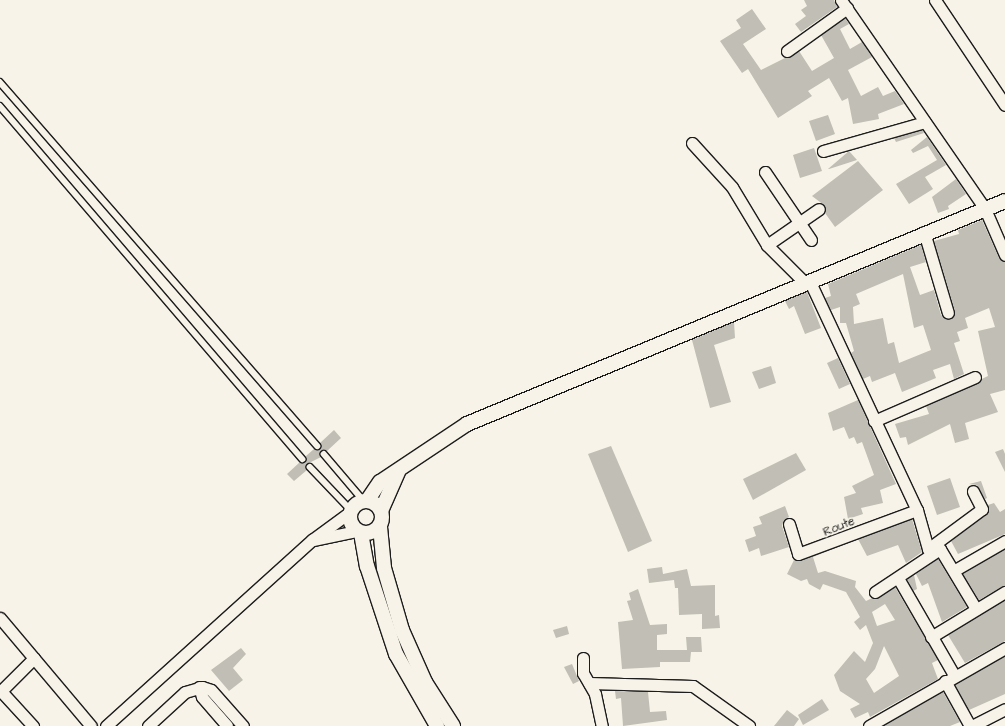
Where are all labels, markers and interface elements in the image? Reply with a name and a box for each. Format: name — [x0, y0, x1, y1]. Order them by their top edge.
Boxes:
street label: Route — [821, 514, 857, 540]

